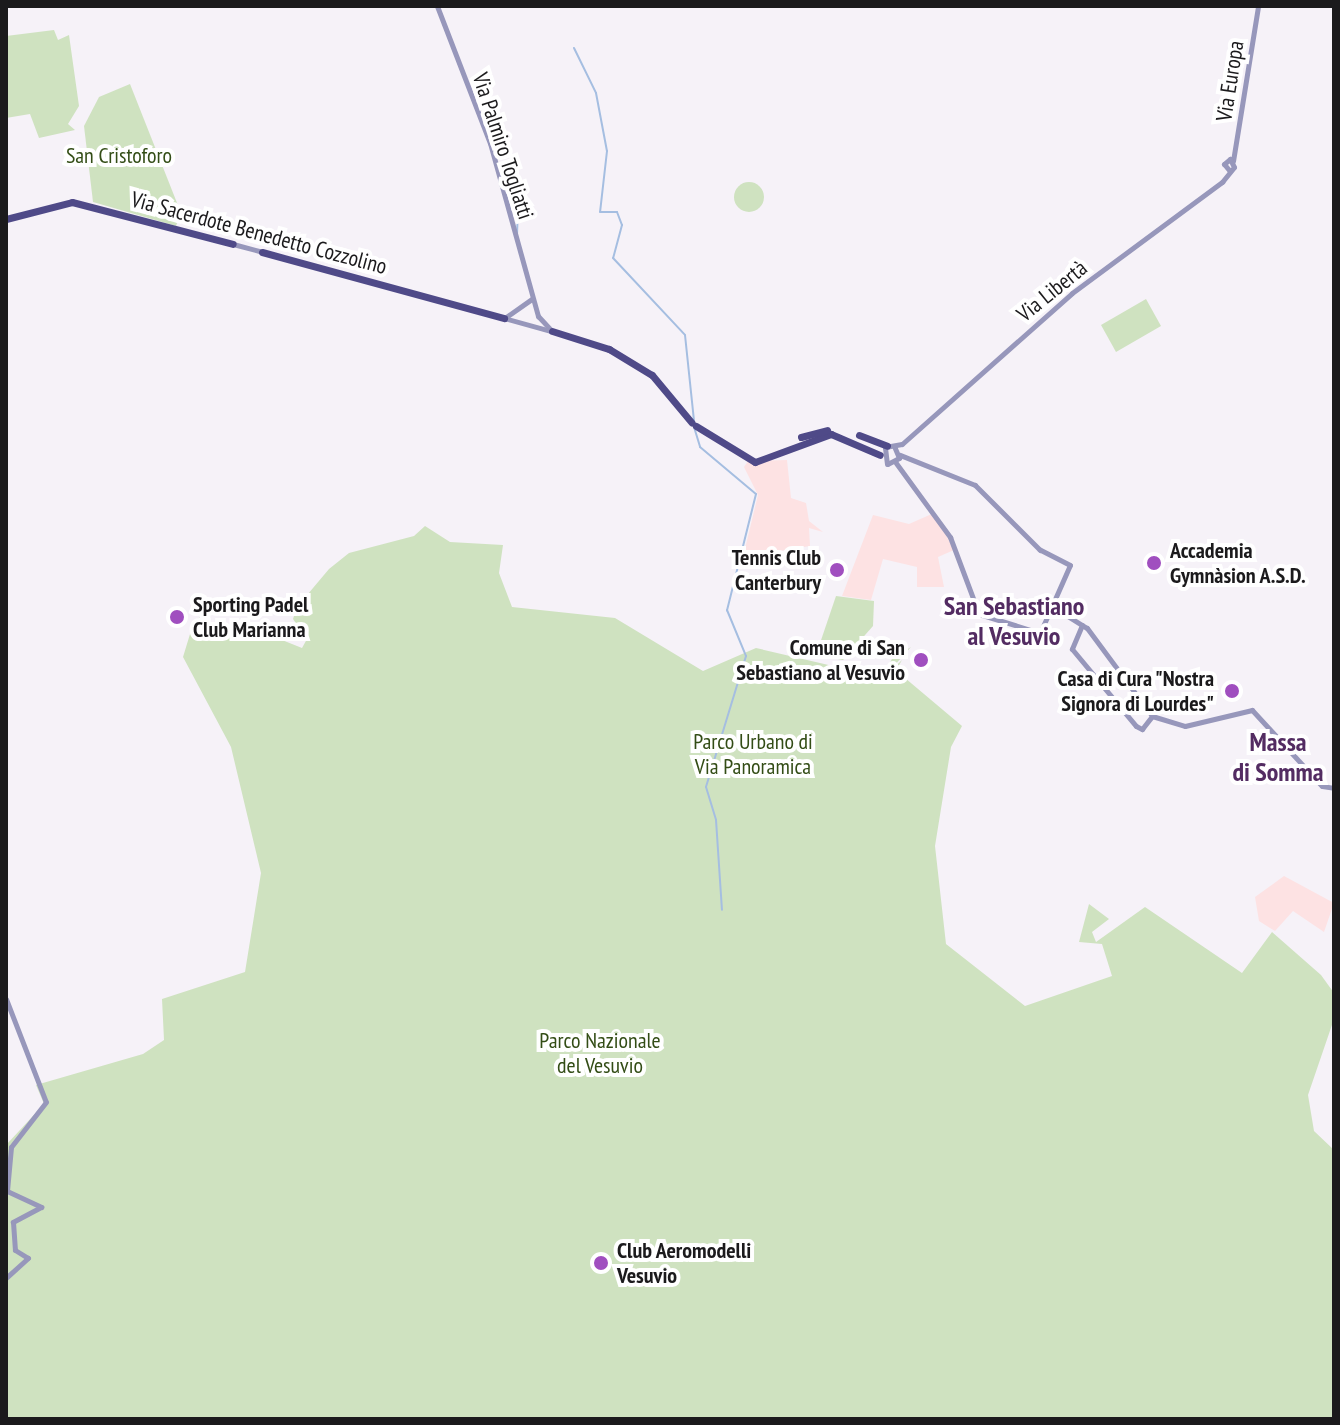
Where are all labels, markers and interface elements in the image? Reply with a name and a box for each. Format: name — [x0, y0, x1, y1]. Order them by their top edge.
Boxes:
street label: Via Europa — [1211, 39, 1249, 123]
street label: Via Palmiro Togliatti — [467, 69, 539, 223]
park label: San Cristoforo — [66, 143, 172, 169]
street label: Via Sacerdote Benedetto Cozzolino — [128, 186, 390, 280]
street label: Via Libertà — [1012, 255, 1092, 327]
place label: Accademia Gymnàsion A.S.D. — [1170, 537, 1306, 588]
place label: Tennis Club Canterbury — [732, 544, 821, 596]
marker: Accademia Gymnàsion A.S.D. — [1145, 554, 1163, 572]
marker: Tennis Club Canterbury — [828, 561, 846, 579]
district label: San Sebastiano al Vesuvio — [944, 590, 1084, 652]
place label: Sporting Padel Club Marianna — [193, 591, 308, 642]
marker: Sporting Padel Club Marianna — [168, 608, 186, 626]
place label: Comune di San Sebastiano al Vesuvio — [736, 634, 905, 686]
marker: Comune di San Sebastiano al Vesuvio — [912, 651, 930, 669]
place label: Casa di Cura "Nostra Signora di Lourdes" — [1056, 665, 1214, 716]
marker: Casa di Cura "Nostra Signora di Lourdes" — [1221, 680, 1243, 702]
district label: Massa di Somma — [1233, 726, 1323, 788]
park label: Parco Urbano di Via Panoramica — [693, 728, 813, 780]
park label: Parco Nazionale del Vesuvio — [539, 1027, 661, 1078]
place label: Club Aeromodelli Vesuvio — [617, 1237, 752, 1288]
marker: Club Aeromodelli Vesuvio — [592, 1254, 610, 1272]

